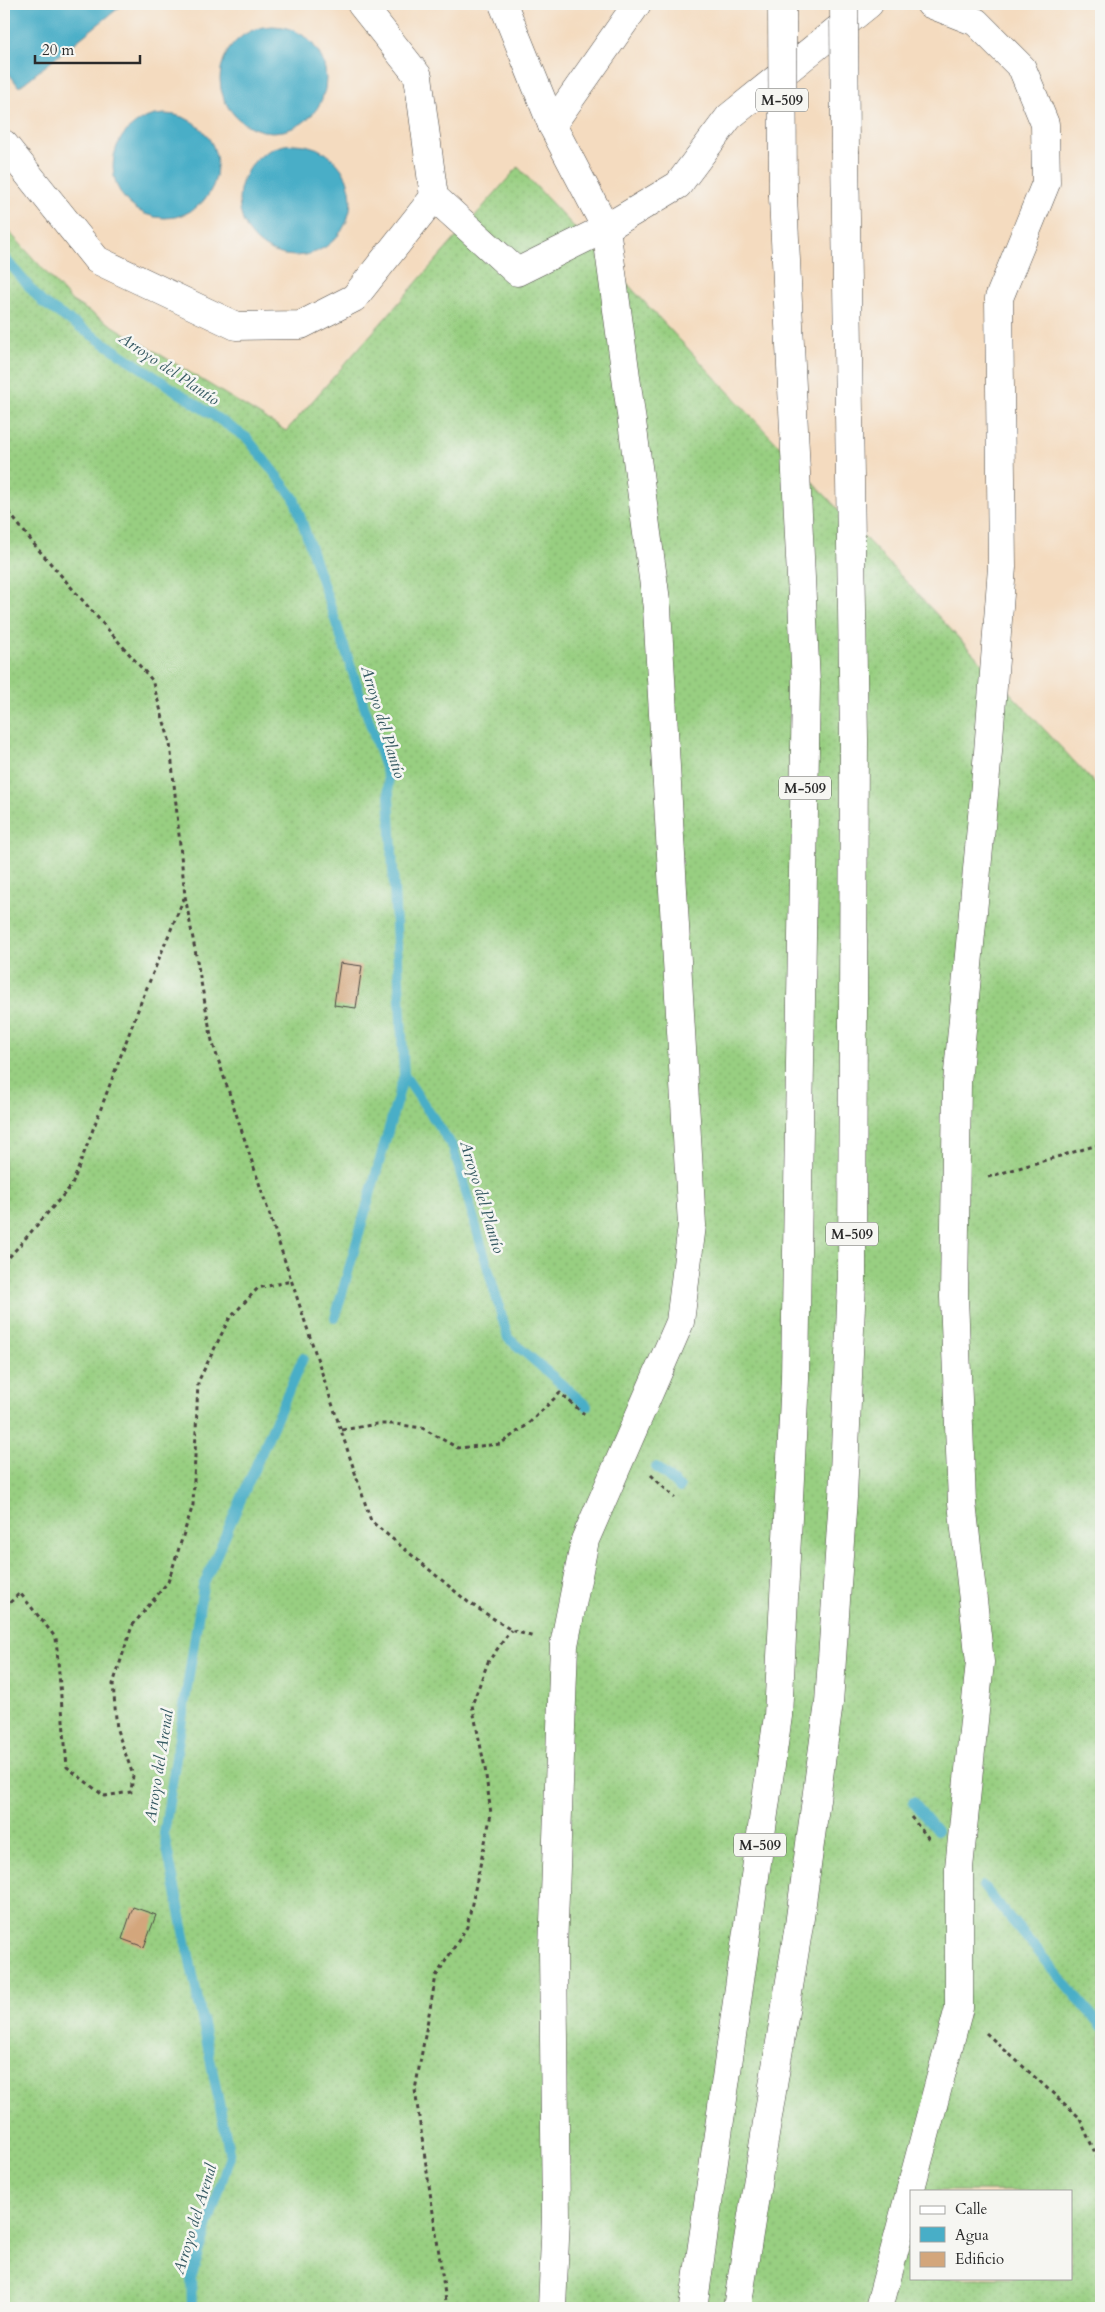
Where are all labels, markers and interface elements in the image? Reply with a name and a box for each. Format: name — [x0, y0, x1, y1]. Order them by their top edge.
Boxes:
scale bar — [35, 32, 140, 64]
text: 20 m — [42, 40, 74, 60]
road number: M-509 — [756, 88, 808, 112]
water label: Arroyo del Plantío — [114, 327, 224, 411]
water label: Arroyo del Plantío — [355, 662, 411, 782]
road number: M-509 — [779, 776, 831, 800]
water label: Arroyo del Plantío — [454, 1137, 510, 1257]
road number: M-509 — [826, 1222, 878, 1246]
water label: Arroyo del Arenal — [139, 1707, 179, 1825]
road number: M-509 — [734, 1834, 786, 1856]
water label: Arroyo del Arenal — [167, 2160, 222, 2278]
legend — [910, 2190, 1072, 2280]
text: Calle — [955, 2199, 988, 2219]
text: Agua — [955, 2225, 989, 2245]
text: Edificio — [955, 2249, 1004, 2269]

